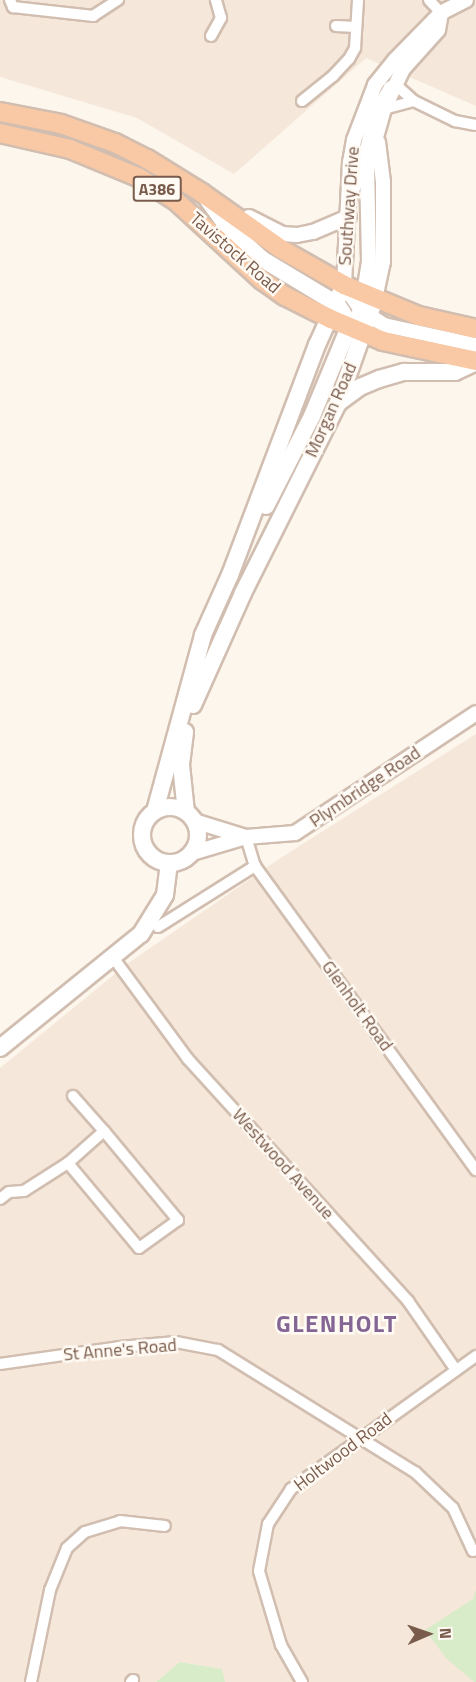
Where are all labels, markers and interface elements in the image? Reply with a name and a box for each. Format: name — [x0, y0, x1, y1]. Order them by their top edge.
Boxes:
street label: Southway Drive — [334, 146, 364, 266]
road number: A386 — [132, 176, 182, 202]
street label: Tavistock Road — [185, 208, 285, 298]
street label: Morgan Road — [300, 359, 362, 461]
street label: Plymbridge Road — [305, 742, 425, 832]
street label: Glenholt Road — [317, 957, 397, 1055]
street label: Westwood Avenue — [228, 1104, 338, 1224]
district label: GLENHOLT — [276, 1310, 398, 1338]
street label: St Anne's Road — [62, 1334, 178, 1366]
street label: Holtwood Road — [290, 1408, 396, 1496]
north arrow — [398, 1604, 458, 1664]
text: N — [434, 1627, 458, 1639]

